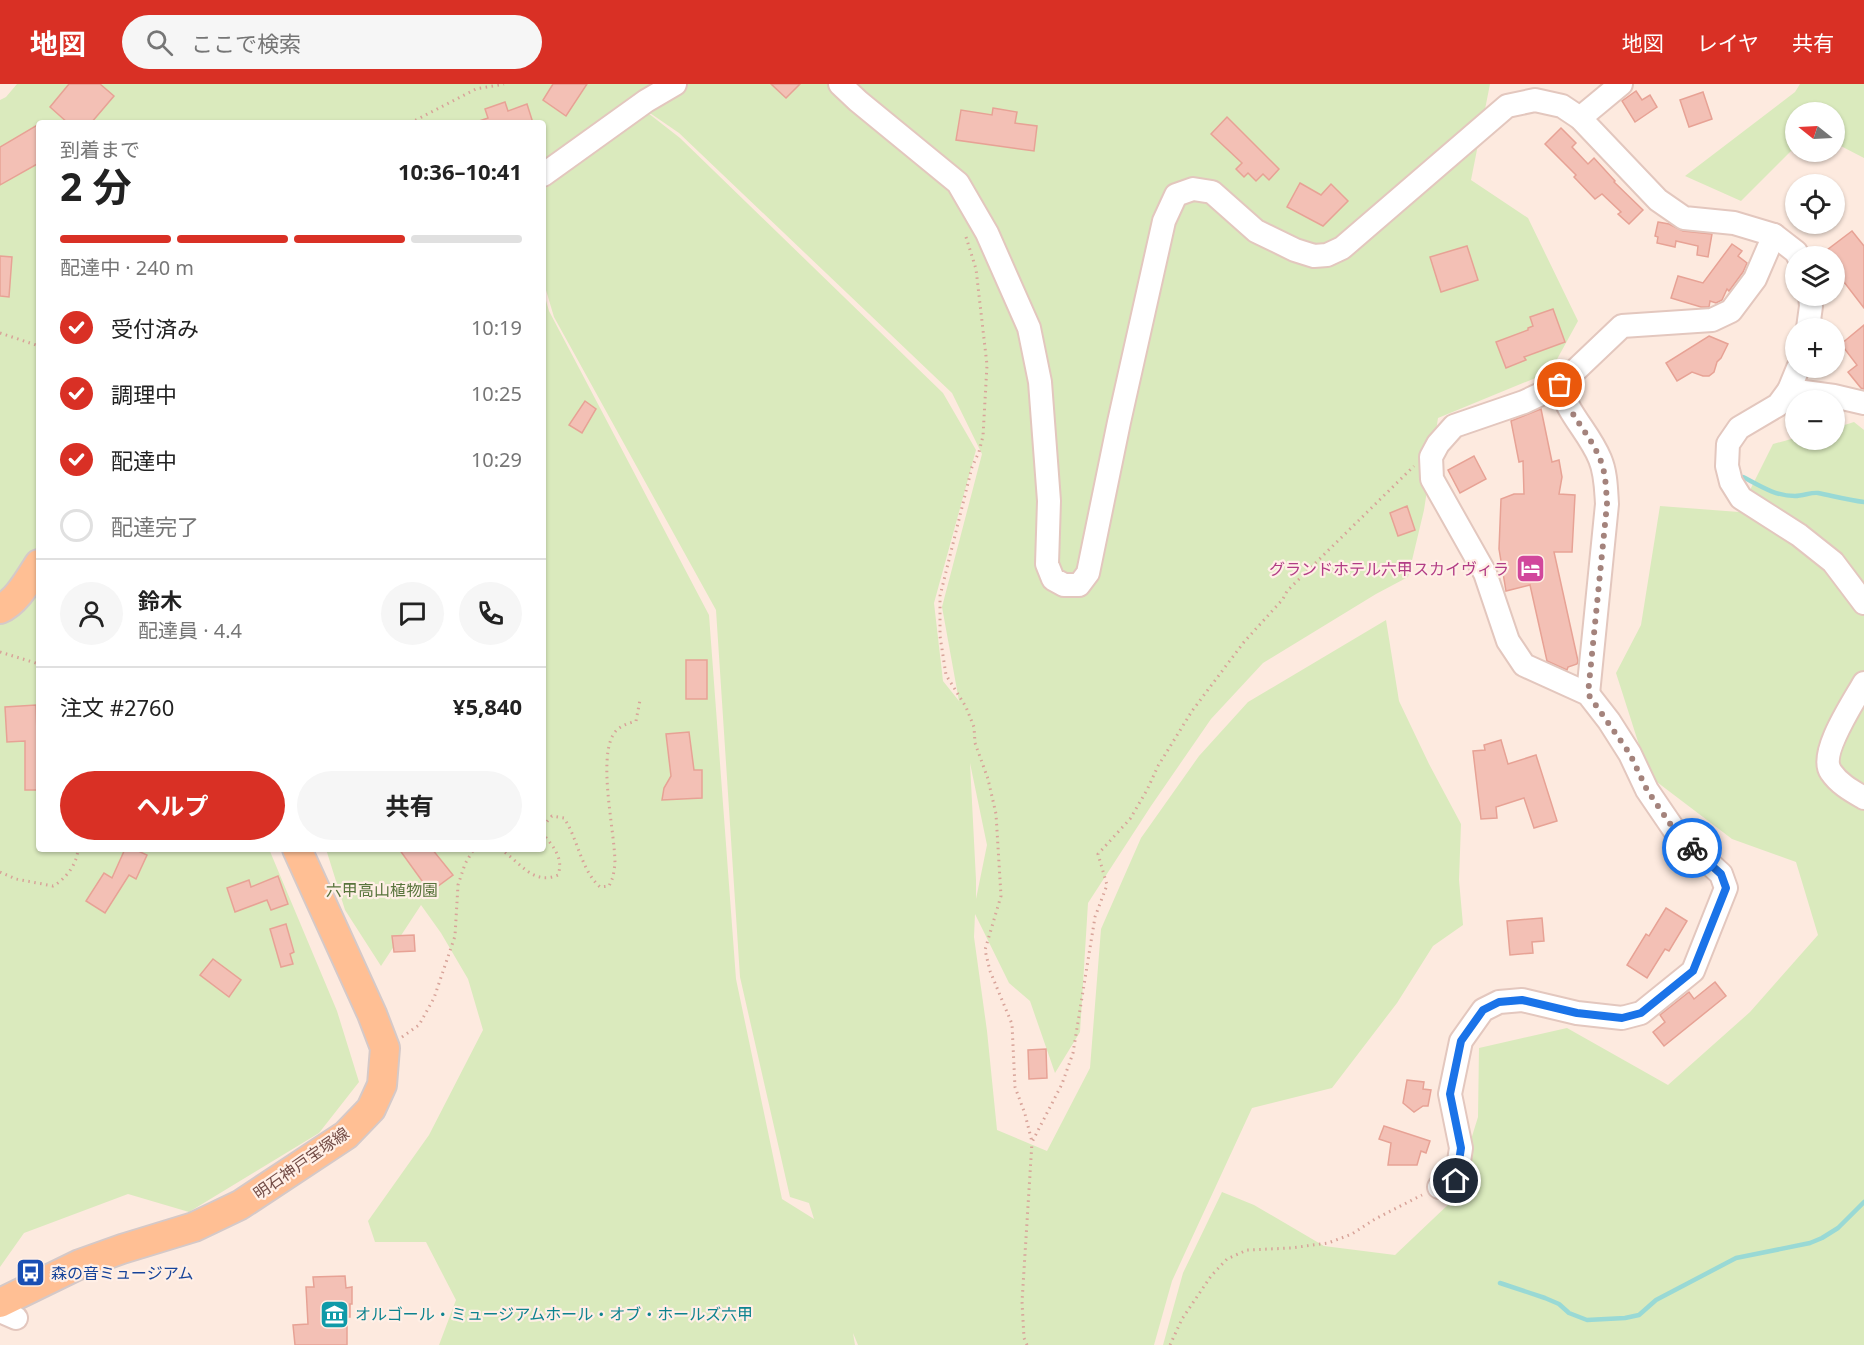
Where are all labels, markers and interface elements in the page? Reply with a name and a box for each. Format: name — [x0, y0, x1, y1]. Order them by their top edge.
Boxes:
search box — [122, 15, 542, 69]
text: 地図 — [30, 24, 86, 62]
icon: search — [143, 26, 176, 59]
text: ここで検索 — [191, 28, 301, 58]
text: 地図 — [1622, 29, 1664, 57]
text: レイヤ — [1697, 29, 1759, 57]
text: 共有 — [1792, 29, 1834, 57]
north arrow — [1785, 102, 1845, 162]
map controls — [1785, 102, 1845, 450]
text: 到着まで — [60, 136, 140, 163]
text: 10:36–10:41 — [398, 156, 522, 186]
text: 2 分 — [60, 159, 131, 212]
button: locate — [1785, 174, 1845, 234]
button: layers — [1785, 246, 1845, 306]
text: 配達中 · 240 m — [60, 254, 194, 281]
icon: check — [60, 311, 93, 344]
text: 受付済み — [111, 313, 199, 343]
text: 10:19 — [471, 314, 522, 341]
button: + — [1785, 318, 1845, 378]
pin — [1534, 359, 1585, 410]
icon: bag — [1543, 368, 1576, 401]
icon: check — [60, 377, 93, 410]
text: 調理中 — [111, 379, 177, 409]
text: 10:25 — [471, 380, 522, 407]
button: − — [1785, 390, 1845, 450]
icon: check — [60, 443, 93, 476]
text: 配達中 — [111, 445, 177, 475]
text: 10:29 — [471, 446, 522, 473]
text: 配達完了 — [111, 511, 199, 541]
hotel icon: グランドホテル六甲スカイヴィラ — [1514, 553, 1546, 585]
place label: グランドホテル六甲スカイヴィラ — [1269, 558, 1509, 580]
button: person — [60, 582, 123, 645]
button: chat — [381, 582, 444, 645]
button: phone — [459, 582, 522, 645]
text: 鈴木 — [138, 585, 182, 615]
text: 配達員 · 4.4 — [138, 617, 242, 644]
text: ¥5,840 — [453, 691, 522, 721]
text: 注文 #2760 — [60, 692, 174, 722]
button: ヘルプ — [60, 771, 285, 840]
button: 共有 — [297, 771, 522, 840]
courier — [1662, 818, 1722, 878]
icon: bike — [1676, 832, 1709, 865]
park label: 六甲高山植物園 — [326, 879, 438, 901]
street label: 明石神戸宝塚線 — [249, 1122, 353, 1204]
pin — [1430, 1155, 1481, 1206]
icon: home — [1439, 1164, 1472, 1197]
bus stop icon: 森の音ミュージアム — [14, 1257, 46, 1289]
place label: 森の音ミュージアム — [51, 1262, 194, 1284]
museum icon: オルゴール・ミュージアムホール・オブ・ホールズ六甲 — [318, 1298, 350, 1330]
place label: オルゴール・ミュージアムホール・オブ・ホールズ六甲 — [355, 1303, 753, 1325]

